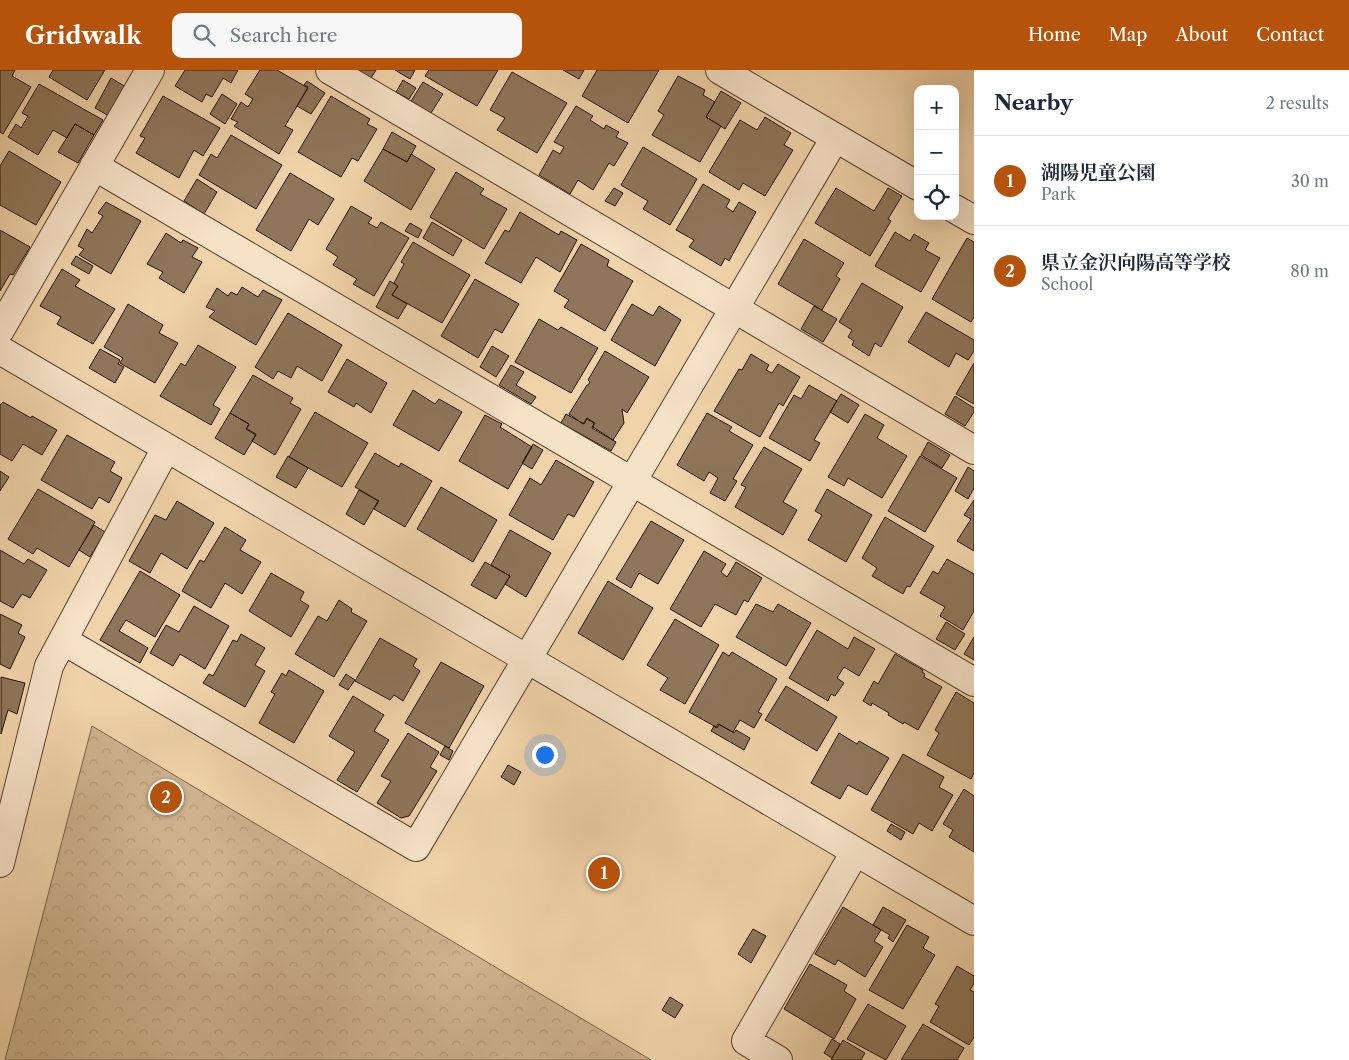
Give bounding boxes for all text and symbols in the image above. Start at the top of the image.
search box [172,13,522,58]
text: Gridwalk [25,21,142,50]
icon: search [190,21,218,49]
text: Search here [230,24,338,47]
text: Home [1028,24,1081,46]
text: Map [1109,24,1147,46]
text: About [1175,24,1228,46]
text: Contact [1256,24,1324,46]
map controls [914,85,959,220]
button: + [914,85,959,130]
text: Nearby [994,90,1073,115]
text: 2 results [1266,93,1329,113]
button: − [914,130,959,175]
text: 湖陽児童公園 [1041,161,1155,184]
text: 1 [1006,171,1014,191]
text: 30 m [1291,171,1329,191]
button: locate [914,175,959,220]
text: Park [1041,184,1076,204]
text: 県立金沢向陽高等学校 [1041,251,1231,274]
text: 2 [1005,261,1015,281]
text: 80 m [1290,261,1329,281]
text: School [1041,274,1093,294]
your location [532,742,558,768]
pin: 2 [150,778,182,816]
pin: 1 [588,854,620,892]

